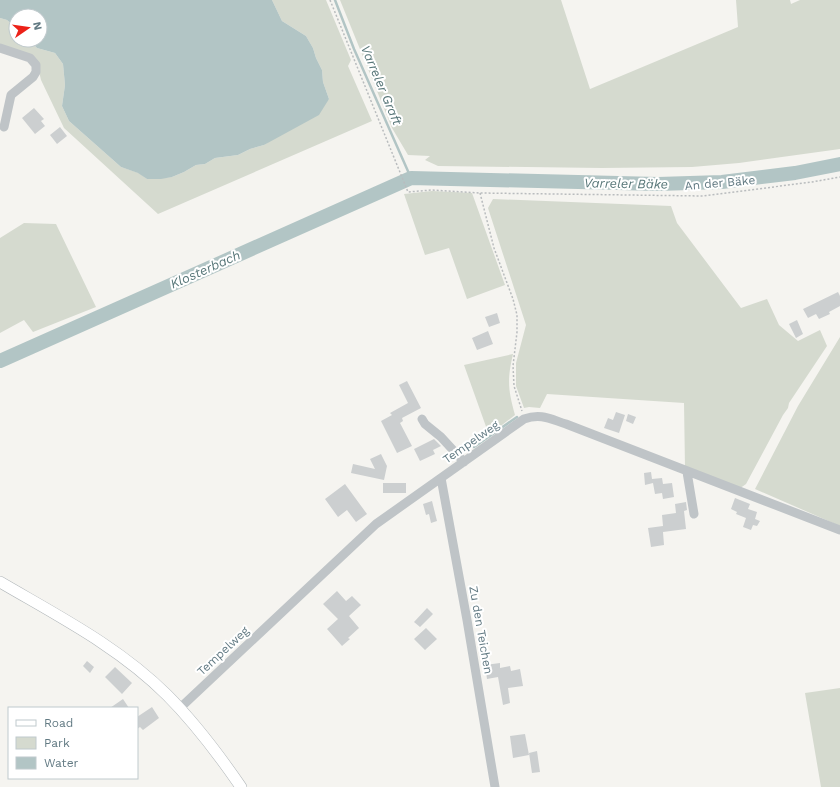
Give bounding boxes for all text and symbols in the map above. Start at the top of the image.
north arrow [8,8,48,48]
text: N [30,20,45,31]
water label: Varreler Graft [358,43,405,128]
street label: An der Bäke [684,173,756,193]
water label: Varreler Bäke [584,175,668,192]
water label: Klosterbach [168,247,243,292]
street label: Tempelweg [440,417,502,466]
street label: Zu den Teichen [466,585,496,675]
street label: Tempelweg [194,623,252,678]
legend [8,707,138,779]
text: Road [44,716,73,730]
text: Park [44,736,70,750]
text: Water [44,756,79,770]

